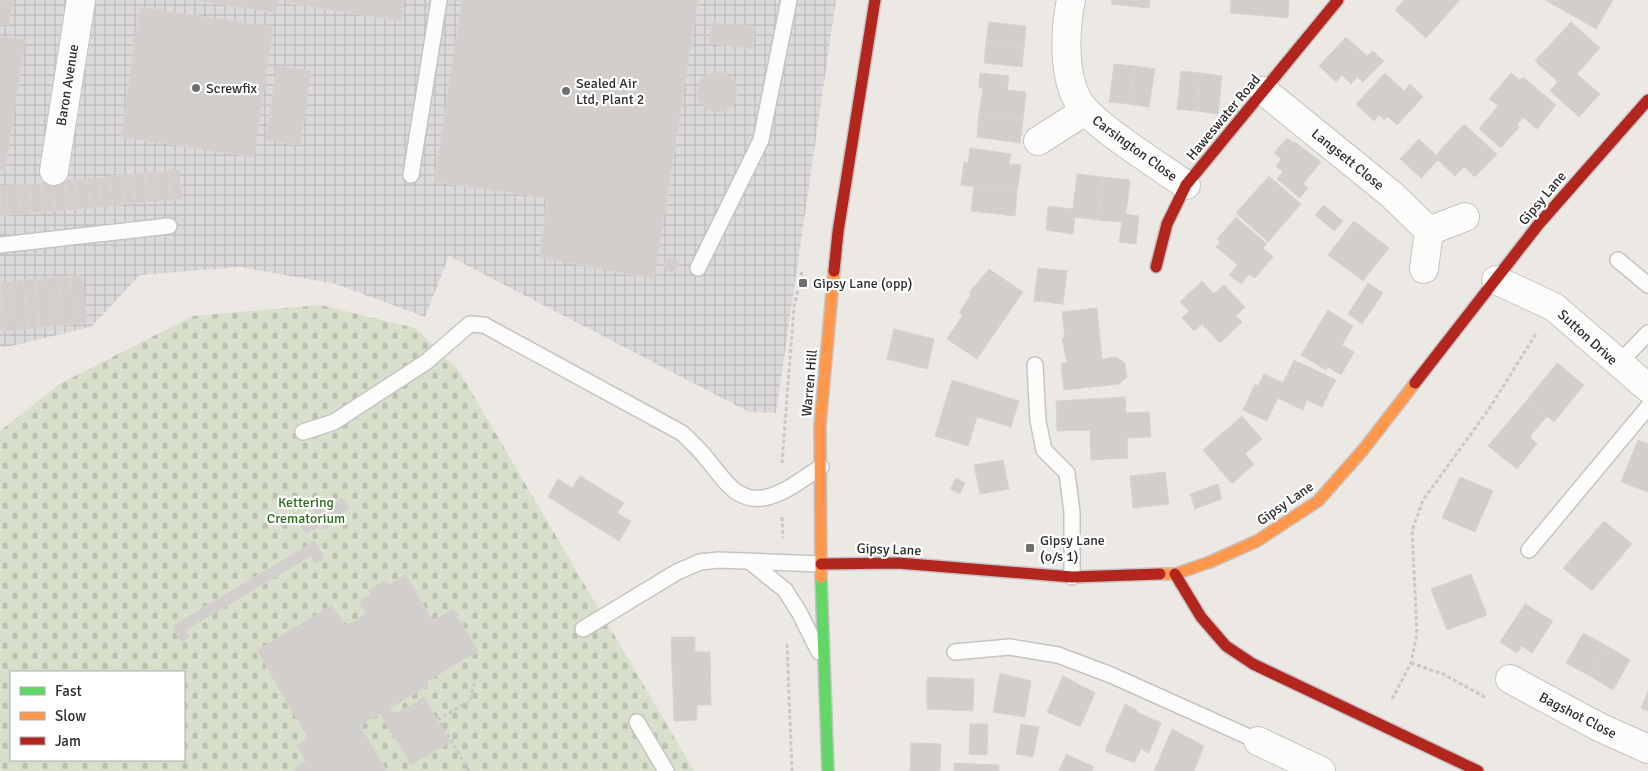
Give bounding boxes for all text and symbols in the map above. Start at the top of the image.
street label: Baron Avenue [53,43,82,127]
street label: Haweswater Road [1183,71,1264,164]
place label: Sealed Air Ltd, Plant 2 [576,75,644,108]
place label: Screwfix [206,80,257,97]
marker: Screwfix [190,82,202,94]
marker: Sealed Air Ltd, Plant 2 [560,85,572,97]
street label: Carsington Close [1089,112,1181,185]
street label: Langsett Close [1308,125,1387,194]
street label: Gipsy Lane [1515,168,1570,229]
place label: Gipsy Lane (opp) [813,275,912,292]
marker: Gipsy Lane (opp) [797,277,809,289]
street label: Sutton Drive [1554,306,1621,369]
street label: Warren Hill [798,349,821,417]
street label: Gipsy Lane [1254,478,1317,529]
park label: Kettering Crematorium [267,494,345,527]
place label: Gipsy Lane (o/s 1) [1040,532,1105,565]
street label: Gipsy Lane [856,540,922,559]
marker: Gipsy Lane (o/s 1) [1024,542,1036,554]
legend [10,671,185,761]
text: Fast [55,682,82,700]
street label: Bagshot Close [1536,689,1619,742]
text: Slow [55,707,86,725]
text: Jam [55,732,81,750]

